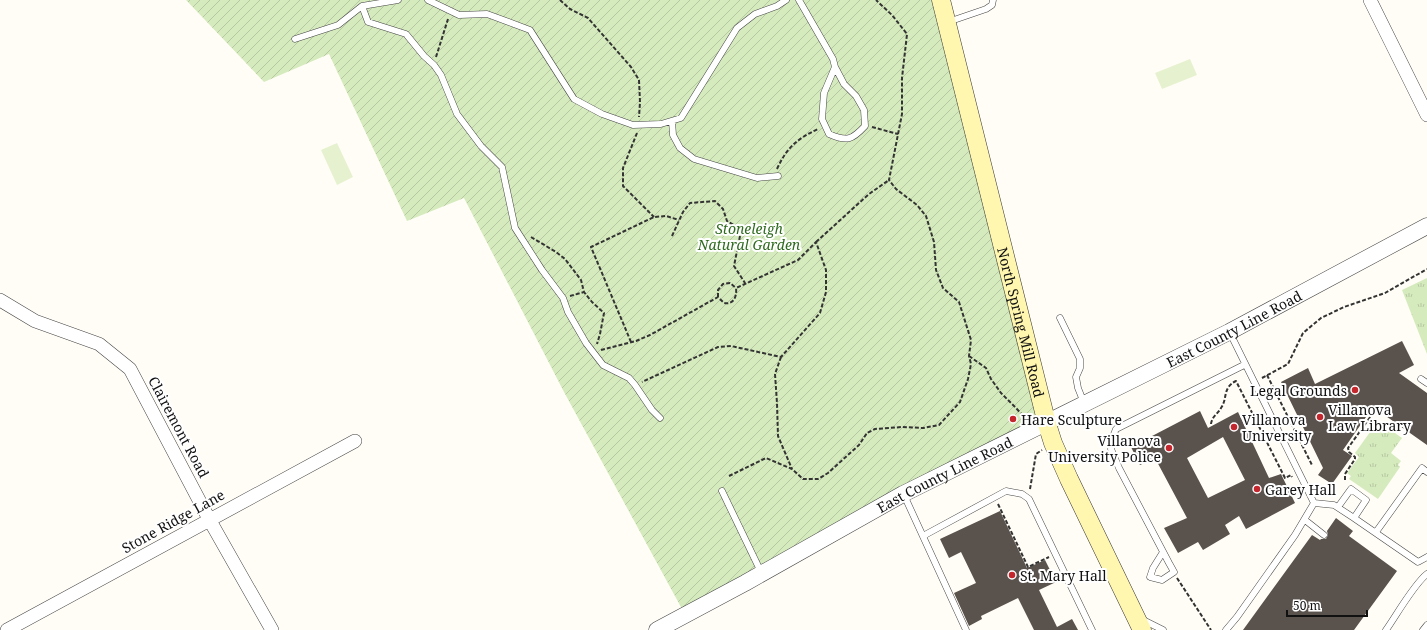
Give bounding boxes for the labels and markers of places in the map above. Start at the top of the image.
place label: Legal Grounds [1250,381,1347,400]
marker: Legal Grounds [1350,385,1360,395]
place label: Villanova Law Library [1328,400,1411,435]
place label: Hare Sculpture [1021,410,1122,429]
place label: Villanova University [1242,410,1311,445]
marker: Villanova Law Library [1315,412,1325,422]
marker: Hare Sculpture [1008,414,1018,424]
marker: Villanova University [1229,422,1239,432]
place label: Villanova University Police [1048,431,1161,466]
marker: Villanova University Police [1164,443,1174,453]
place label: Garey Hall [1265,480,1337,499]
marker: Garey Hall [1252,484,1262,494]
place label: St. Mary Hall [1020,566,1107,585]
marker: St. Mary Hall [1007,570,1017,580]

